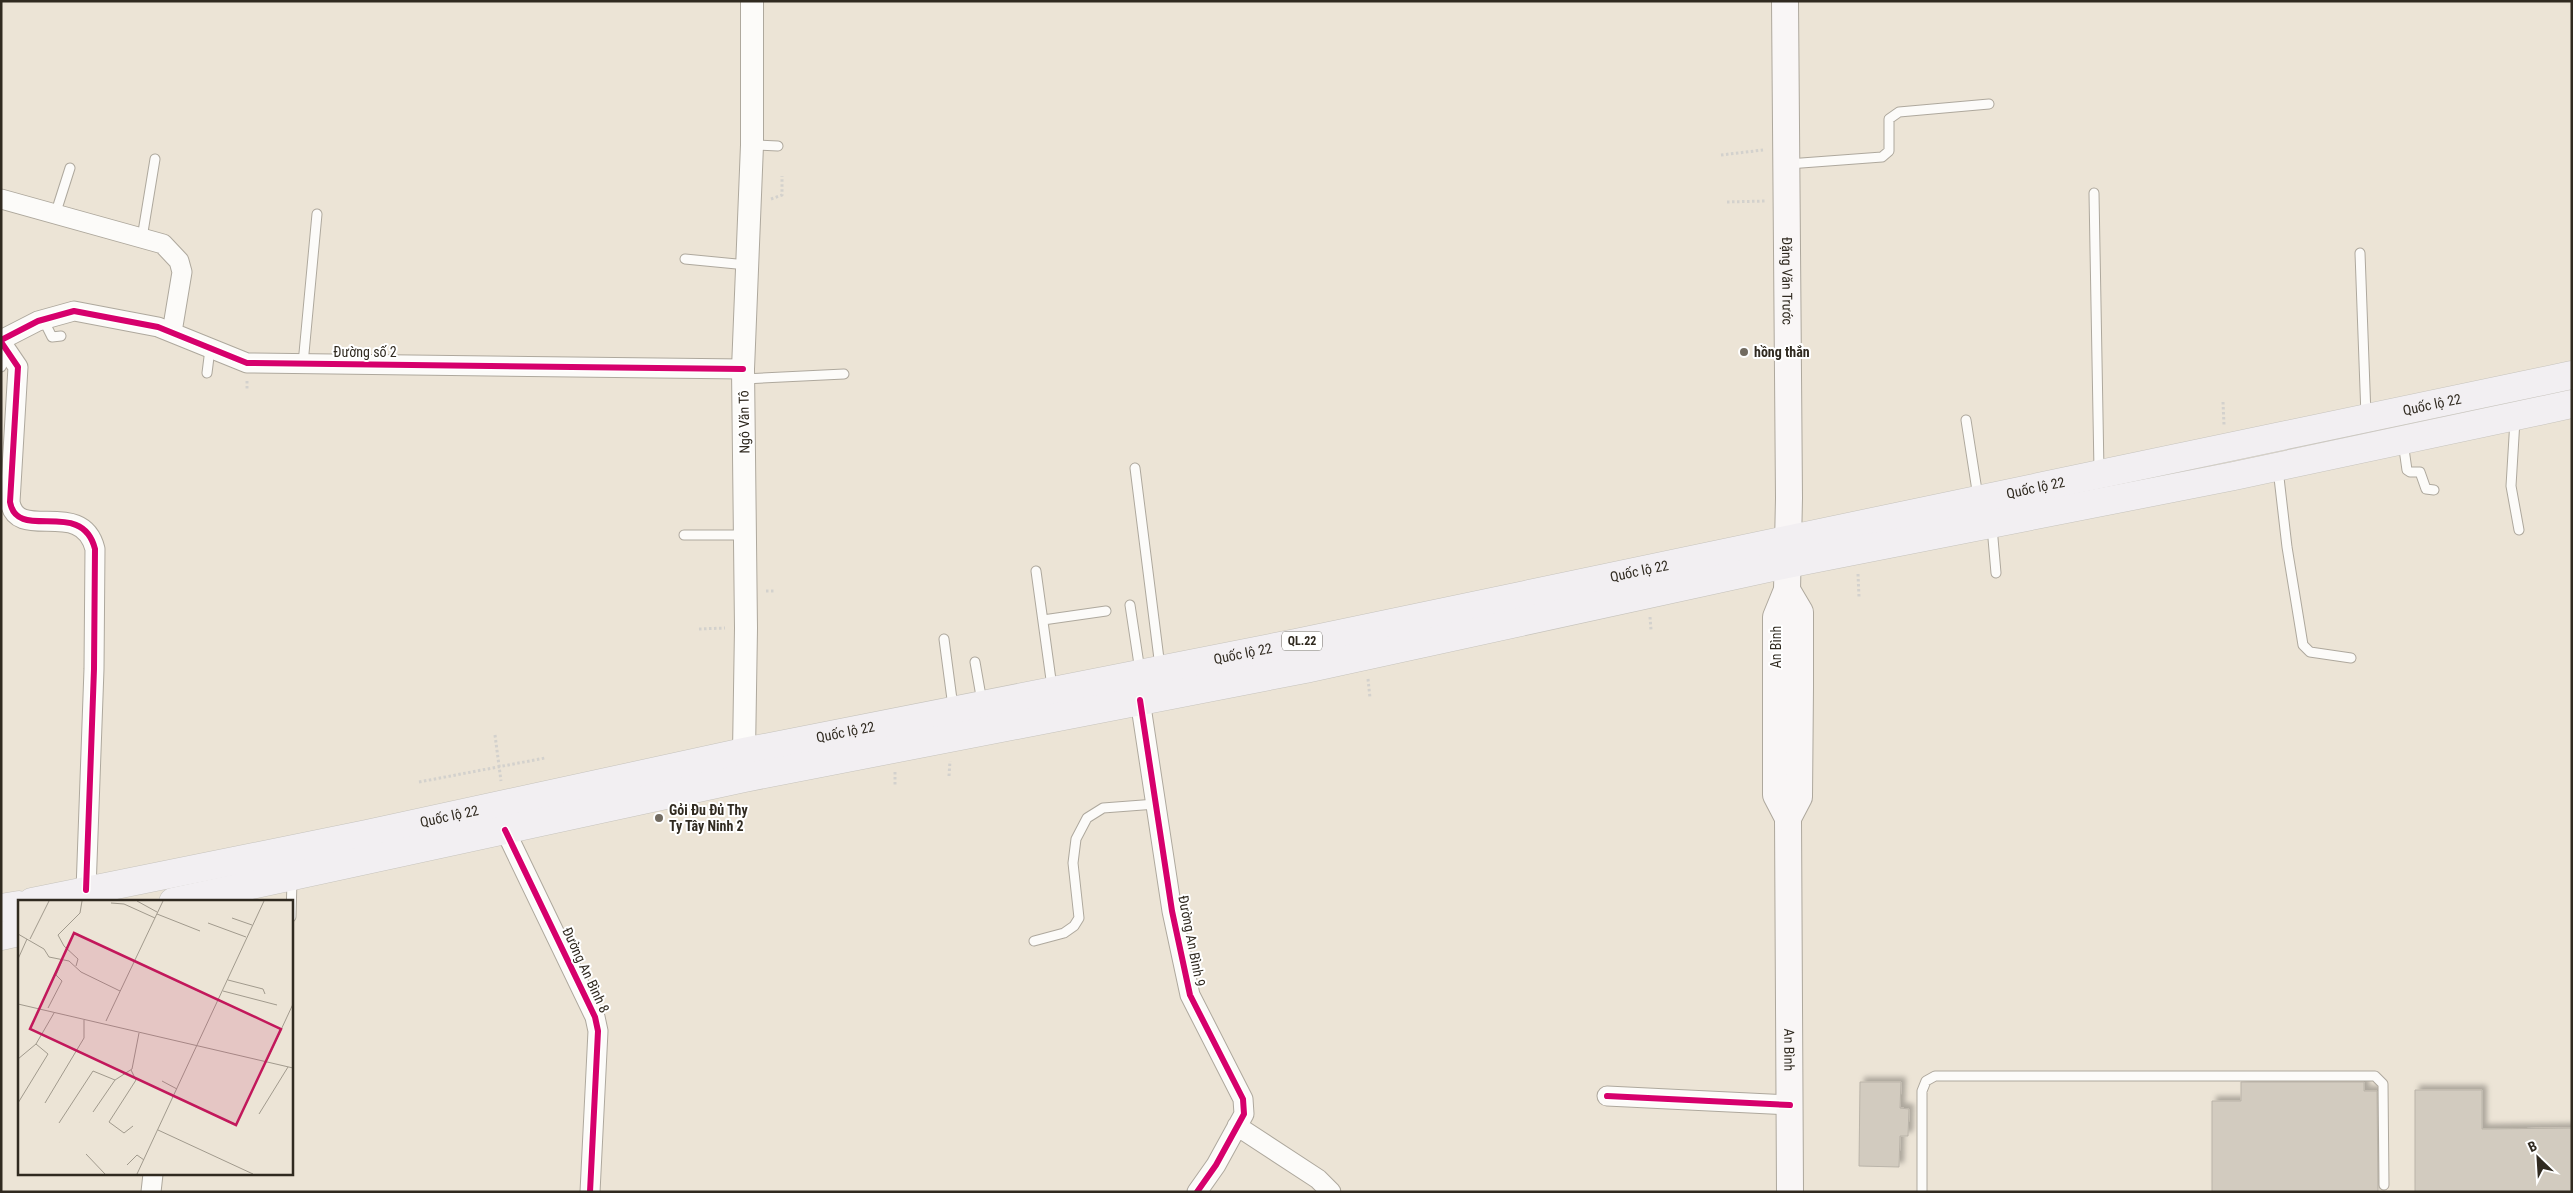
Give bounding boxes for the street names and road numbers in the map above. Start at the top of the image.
street label: Đặng Văn Trước [1779,237,1796,325]
street label: Đường số 2 [333,344,397,360]
street label: Ngô Văn Tô [735,390,753,454]
street label: Quốc lộ 22 [2401,390,2463,418]
street label: Quốc lộ 22 [2005,474,2066,502]
street label: Quốc lộ 22 [1609,557,1670,585]
street label: An Bình [1768,626,1784,668]
road number: QL.22 [1282,631,1322,650]
street label: Quốc lộ 22 [1212,640,1273,667]
street label: Quốc lộ 22 [815,718,876,746]
street label: Quốc lộ 22 [419,802,480,830]
street label: Đường An Bình 9 [1175,894,1209,988]
street label: Đường An Bình 8 [559,925,613,1015]
street label: An Bình [1781,1029,1797,1071]

